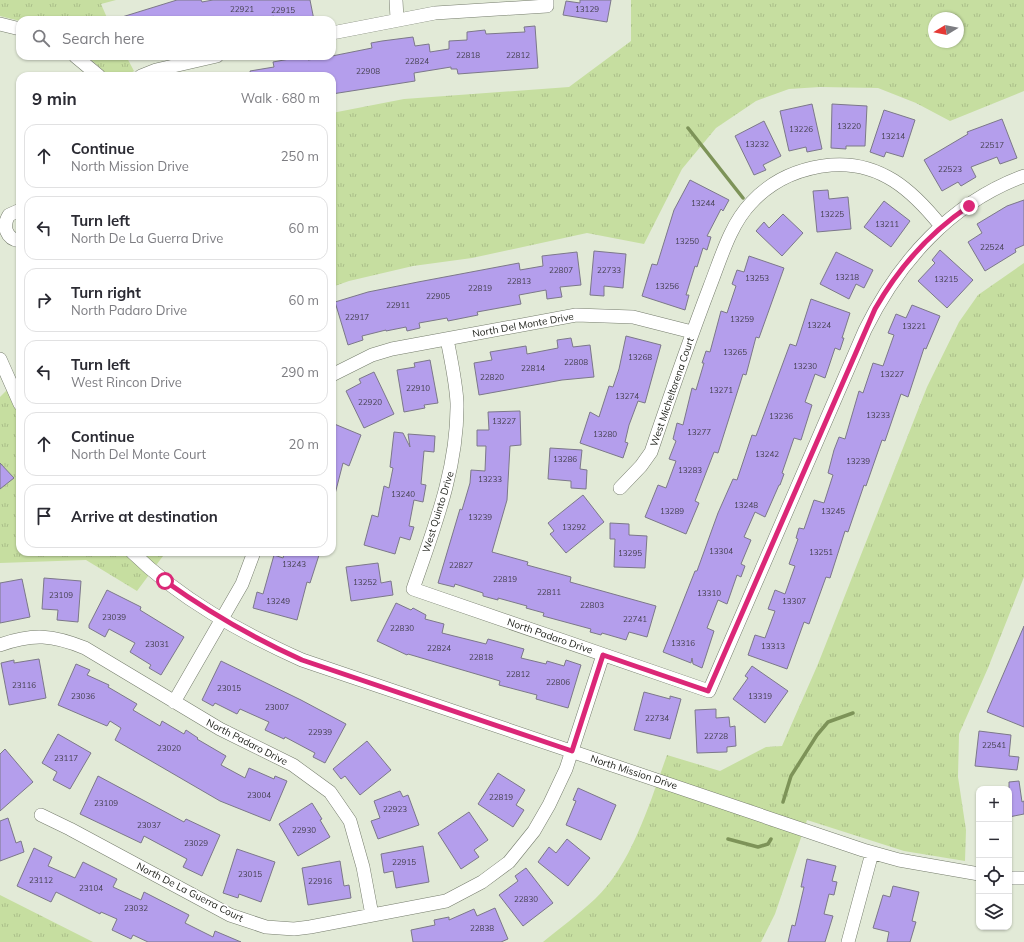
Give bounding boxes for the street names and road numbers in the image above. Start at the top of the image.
street label: North Del Monte Drive [471,310,575,340]
street label: West Micheltorena Court [647,335,697,448]
street label: West Quinto Drive [419,470,457,554]
street label: North Padaro Drive [506,615,594,657]
street label: North Padaro Drive [204,716,290,768]
street label: North Mission Drive [589,752,679,792]
street label: North De La Guerra Court [134,859,246,925]

